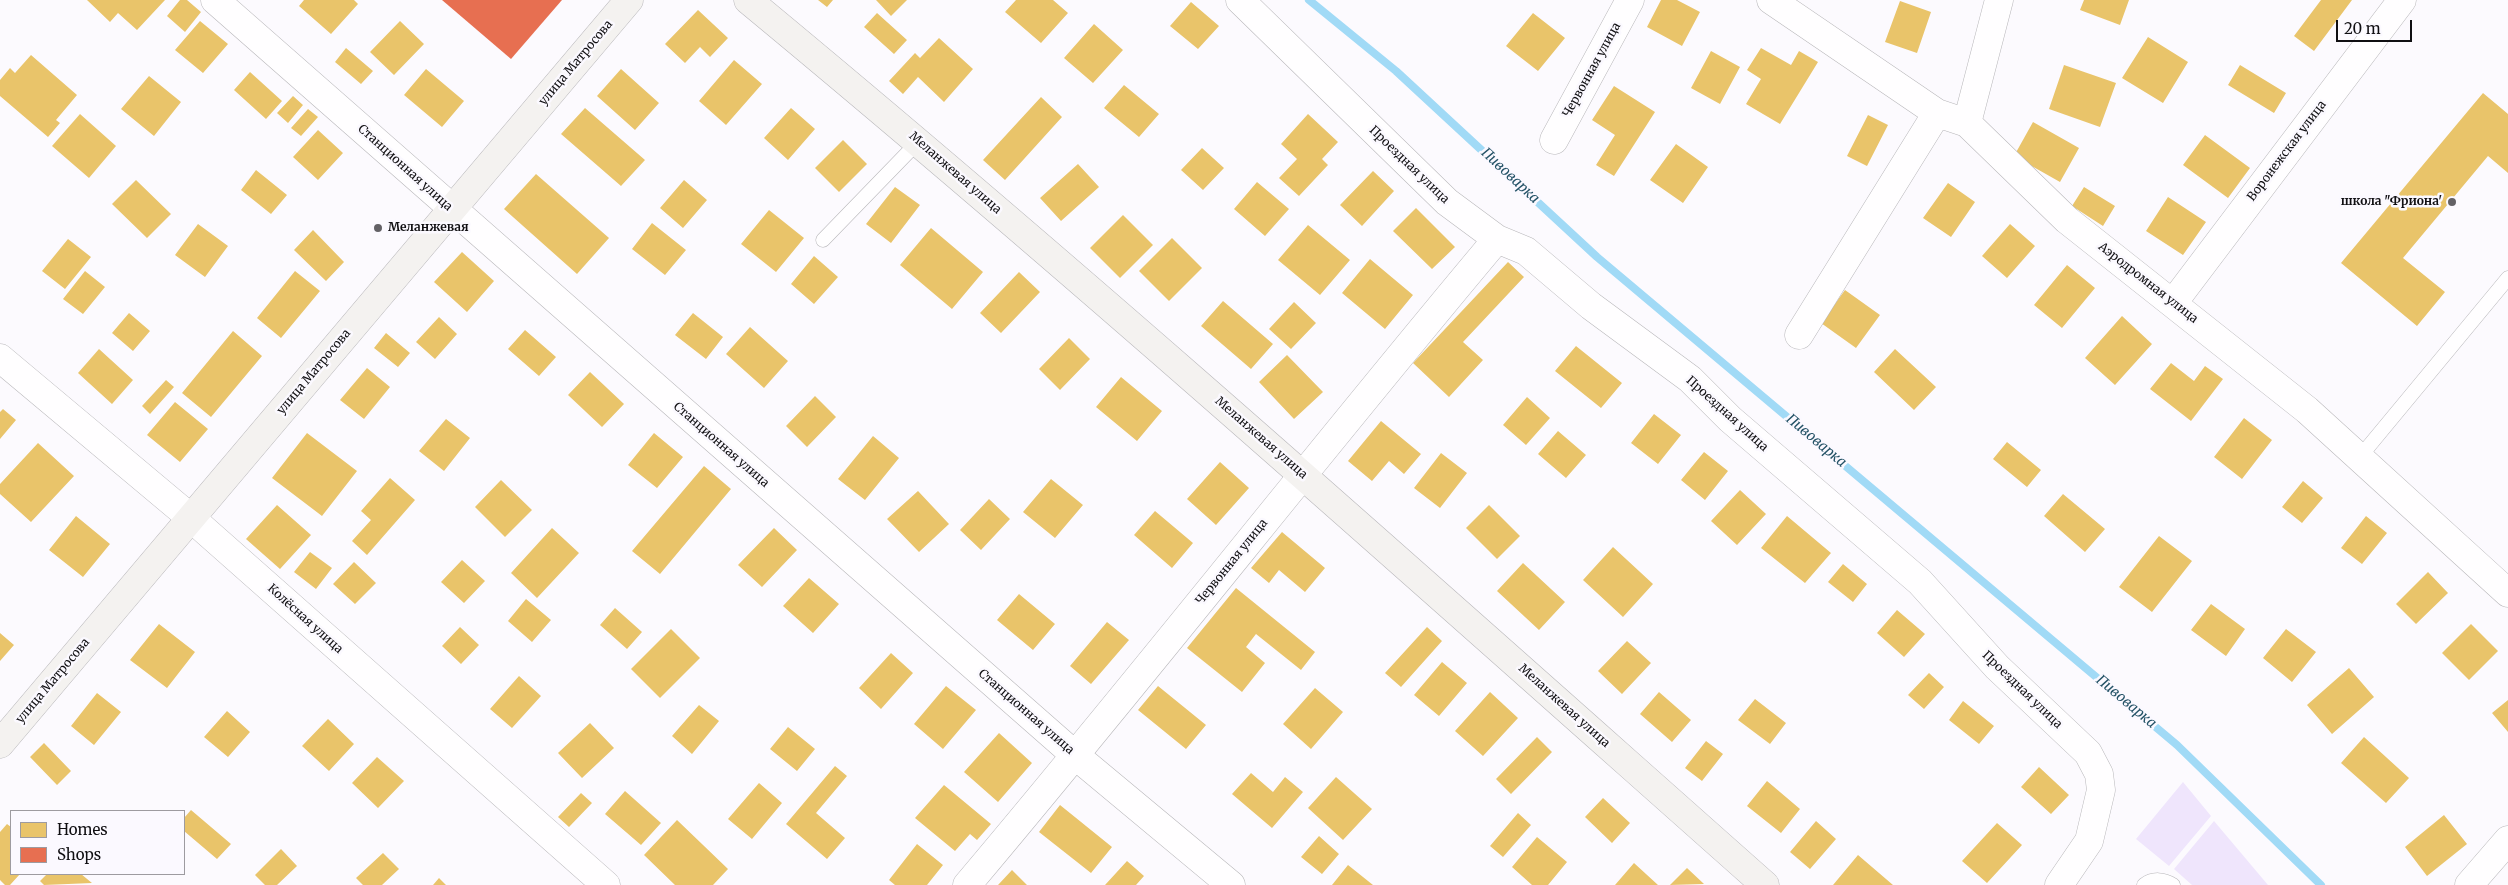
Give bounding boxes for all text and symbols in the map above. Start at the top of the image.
scale bar [2338,10,2414,42]
street label: улица Матросова [536,18,616,108]
text: 20 m [2344,19,2381,38]
street label: Червонная улица [1560,20,1624,120]
street label: Воронежская улица [2245,98,2329,204]
street label: Станционная улица [355,122,455,214]
street label: Проездная улица [1366,123,1452,207]
street label: Меланжевая улица [906,129,1004,217]
water label: Пивоварка [1477,145,1543,207]
place label: школа "Фриона' [2341,195,2442,209]
marker: школа "Фриона' [2446,196,2458,208]
place label: Меланжевая [388,221,469,235]
marker: Меланжевая [372,222,384,234]
street label: Аэродромная улица [2095,240,2201,326]
street label: улица Матросова [274,327,354,417]
street label: Проездная улица [1683,373,1771,455]
street label: Меланжевая улица [1212,394,1310,482]
street label: Станционная улица [670,399,772,491]
water label: Пивоварка [1782,411,1850,471]
street label: Червонная улица [1193,516,1271,608]
street label: Колёсная улица [264,581,346,657]
street label: улица Матросова [13,636,93,726]
street label: Проездная улица [1979,648,2065,732]
street label: Меланжевая улица [1515,661,1613,751]
street label: Станционная улица [975,666,1077,758]
water label: Пивоварка [2092,672,2160,732]
legend [10,810,185,875]
text: Homes [57,820,108,839]
text: Shops [57,845,101,864]

